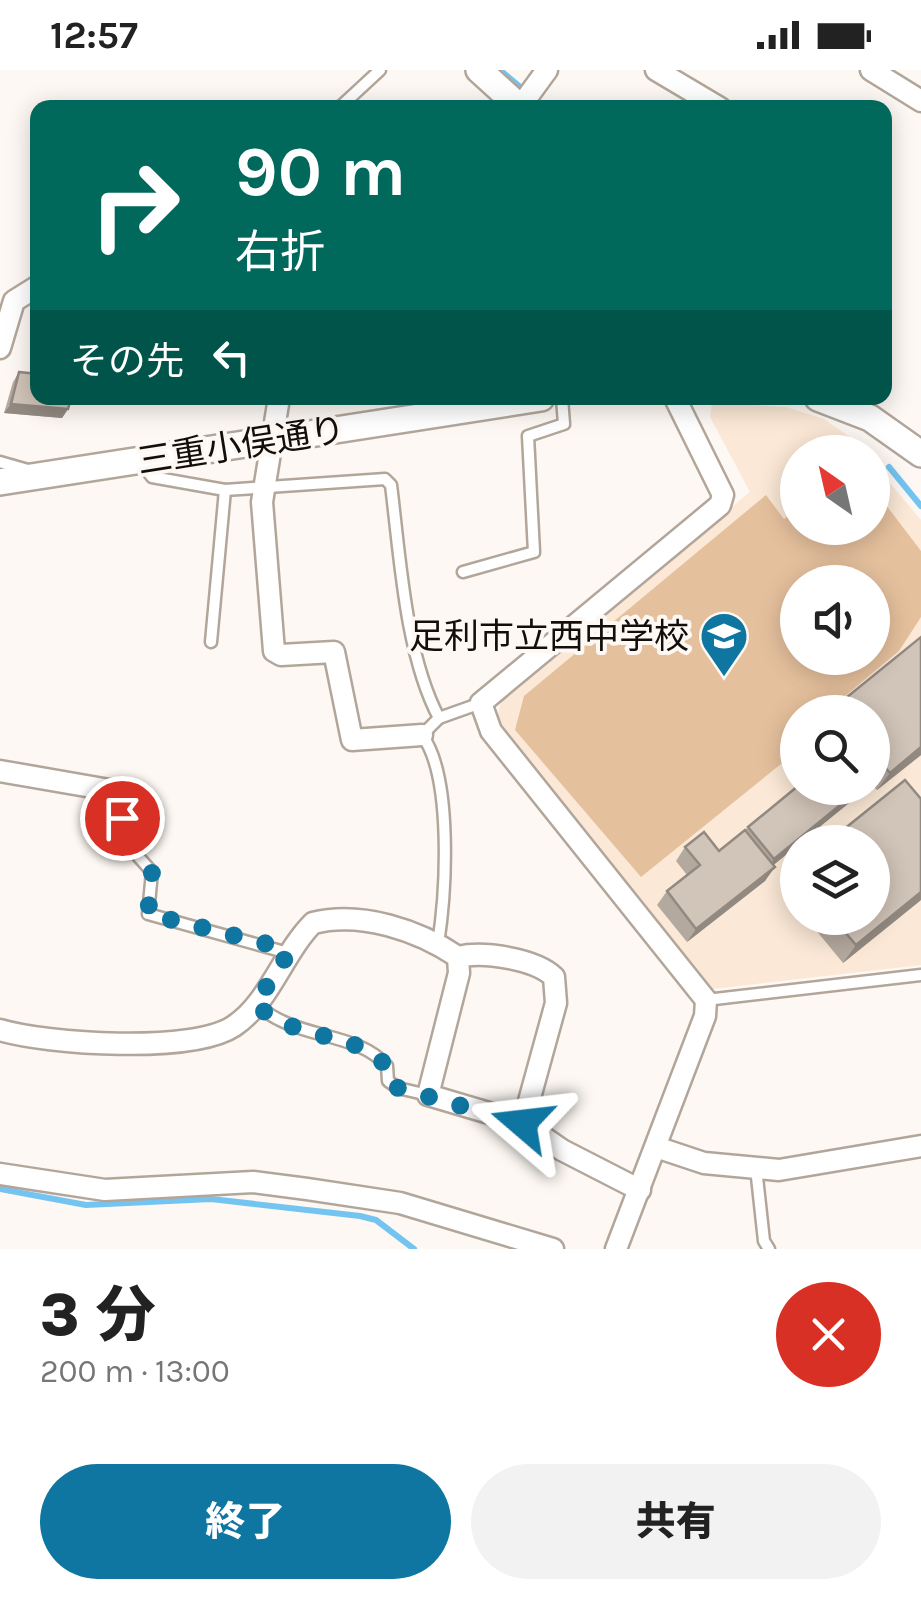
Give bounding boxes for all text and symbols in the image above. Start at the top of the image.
text: 12:57 [50,13,138,58]
text: 90 m [235,131,406,213]
icon: right [70,140,200,270]
text: 右折 [235,226,325,278]
icon: left [204,330,259,385]
text: その先 [70,339,184,384]
street label: 三重小俣通り [134,409,348,482]
north arrow [780,435,890,545]
map controls [780,435,890,935]
button: sound [780,565,890,675]
school or university icon: 足利市立西中学校 [698,610,750,678]
place label: 足利市立西中学校 [409,616,689,657]
button: search [780,695,890,805]
pin [80,776,165,861]
icon: arrive [95,791,150,846]
button: layers [780,825,890,935]
position arrow [470,1071,574,1175]
text: 3 分 [40,1280,155,1350]
button: close [776,1282,881,1387]
text: 200 m · 13:00 [40,1353,230,1390]
button: 終了 [40,1464,451,1579]
button: 共有 [471,1464,881,1579]

